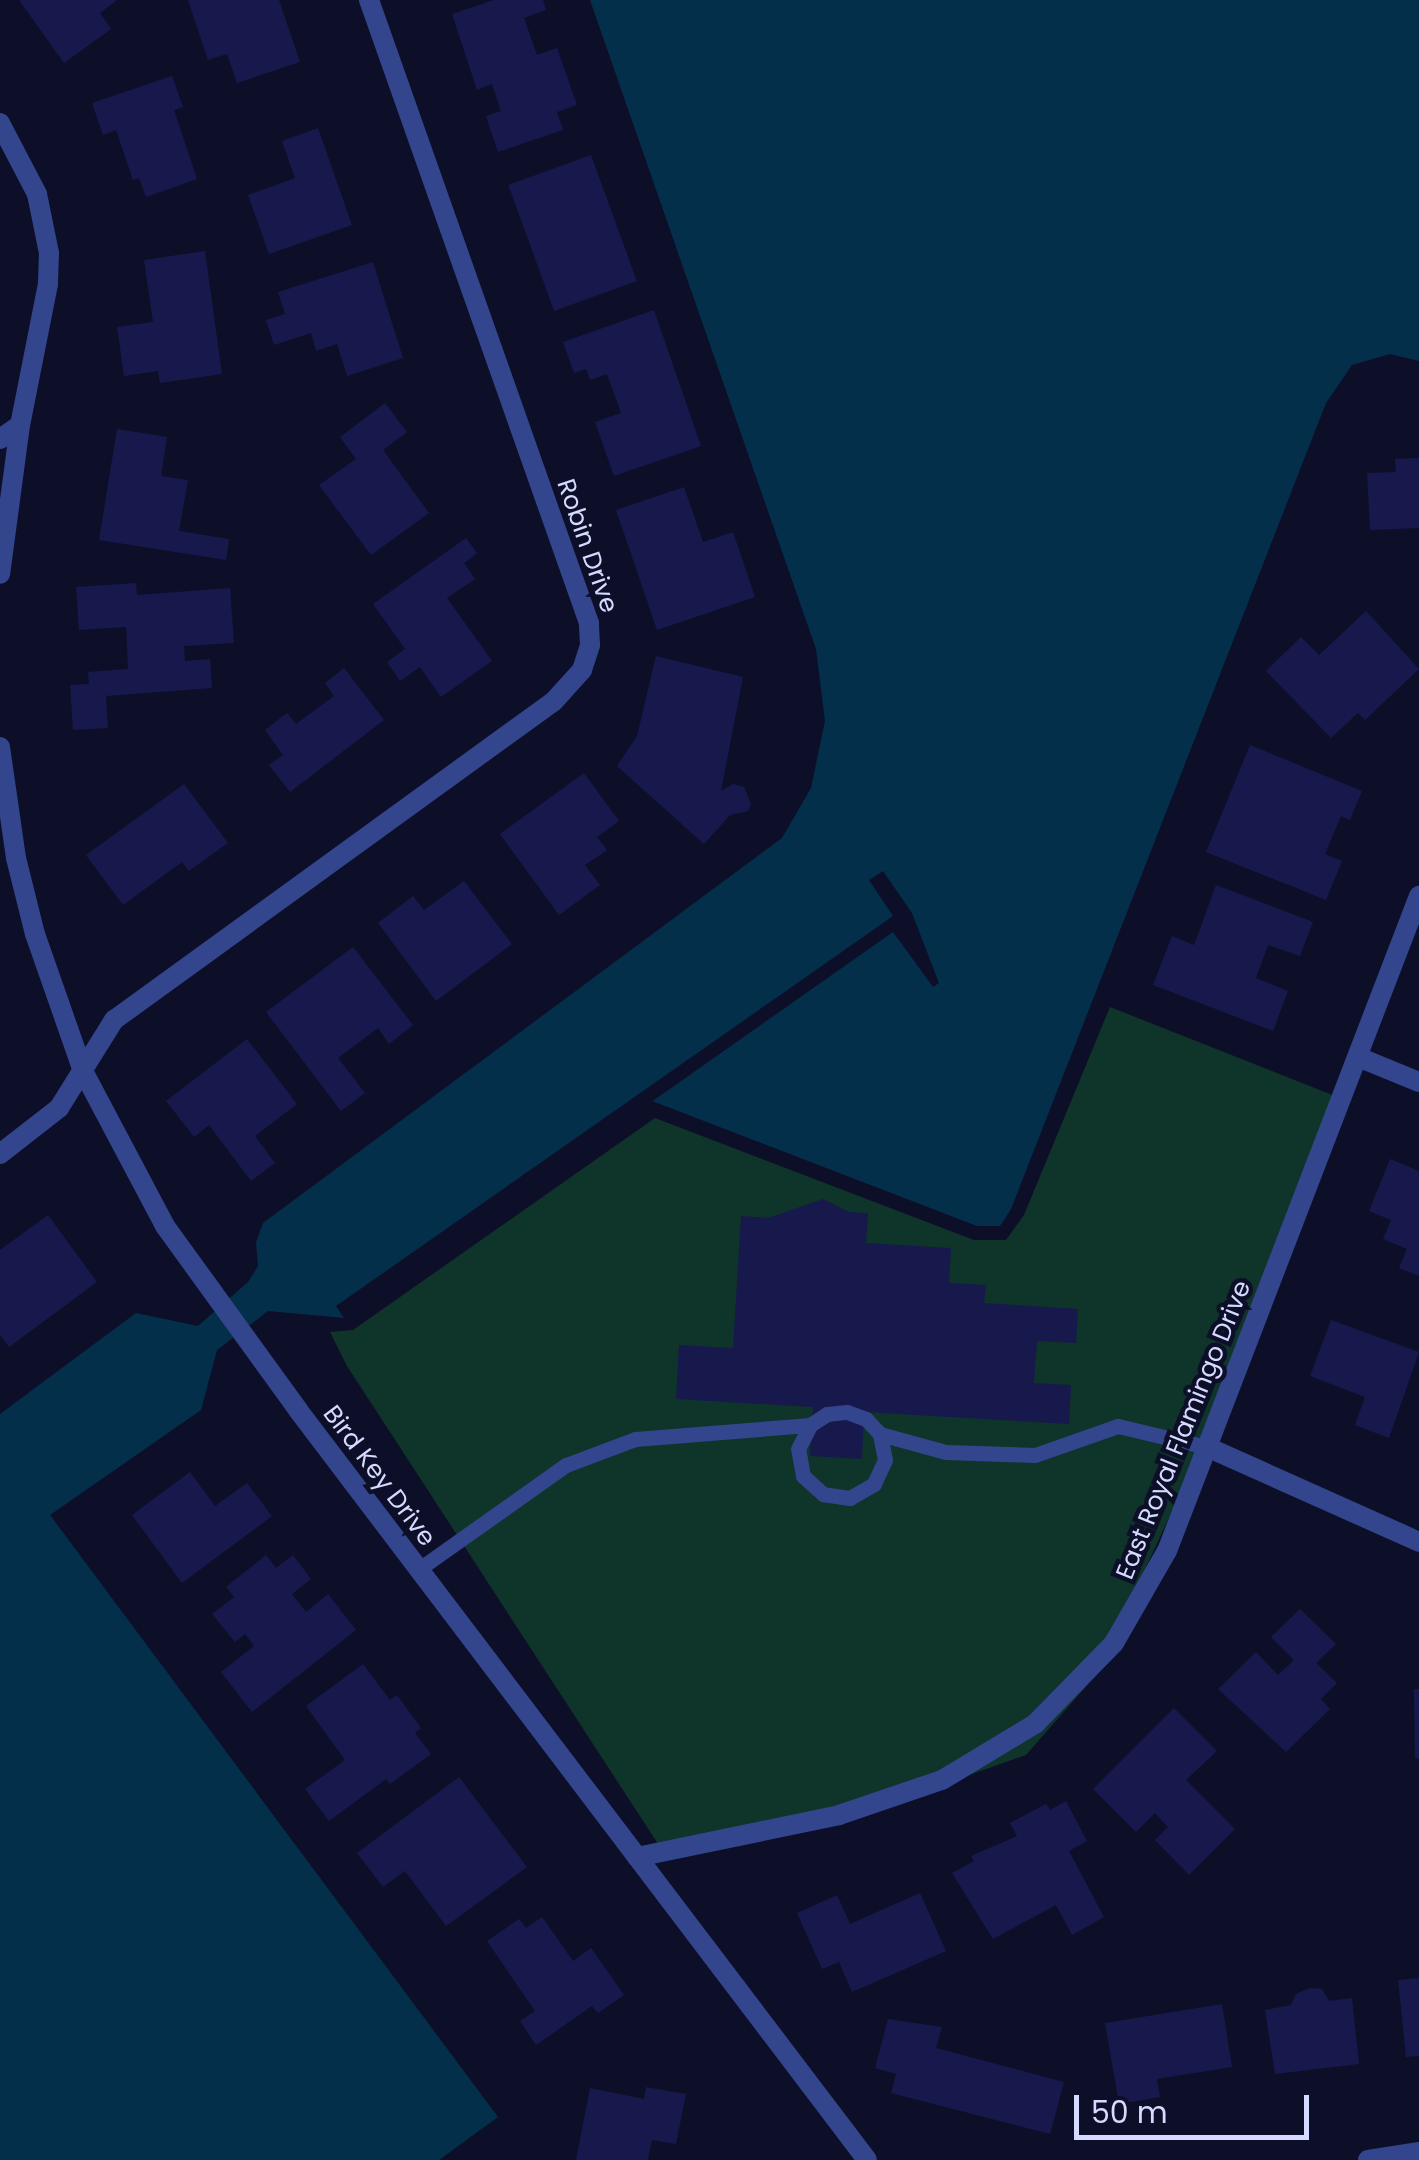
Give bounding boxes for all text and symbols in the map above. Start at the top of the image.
street label: Robin Drive [550,475,624,617]
street label: East Royal Flamingo Drive [1110,1276,1258,1584]
street label: Bird Key Drive [316,1400,442,1552]
scale bar [1079,2075,1314,2137]
text: 50 m [1091,2091,1168,2134]

